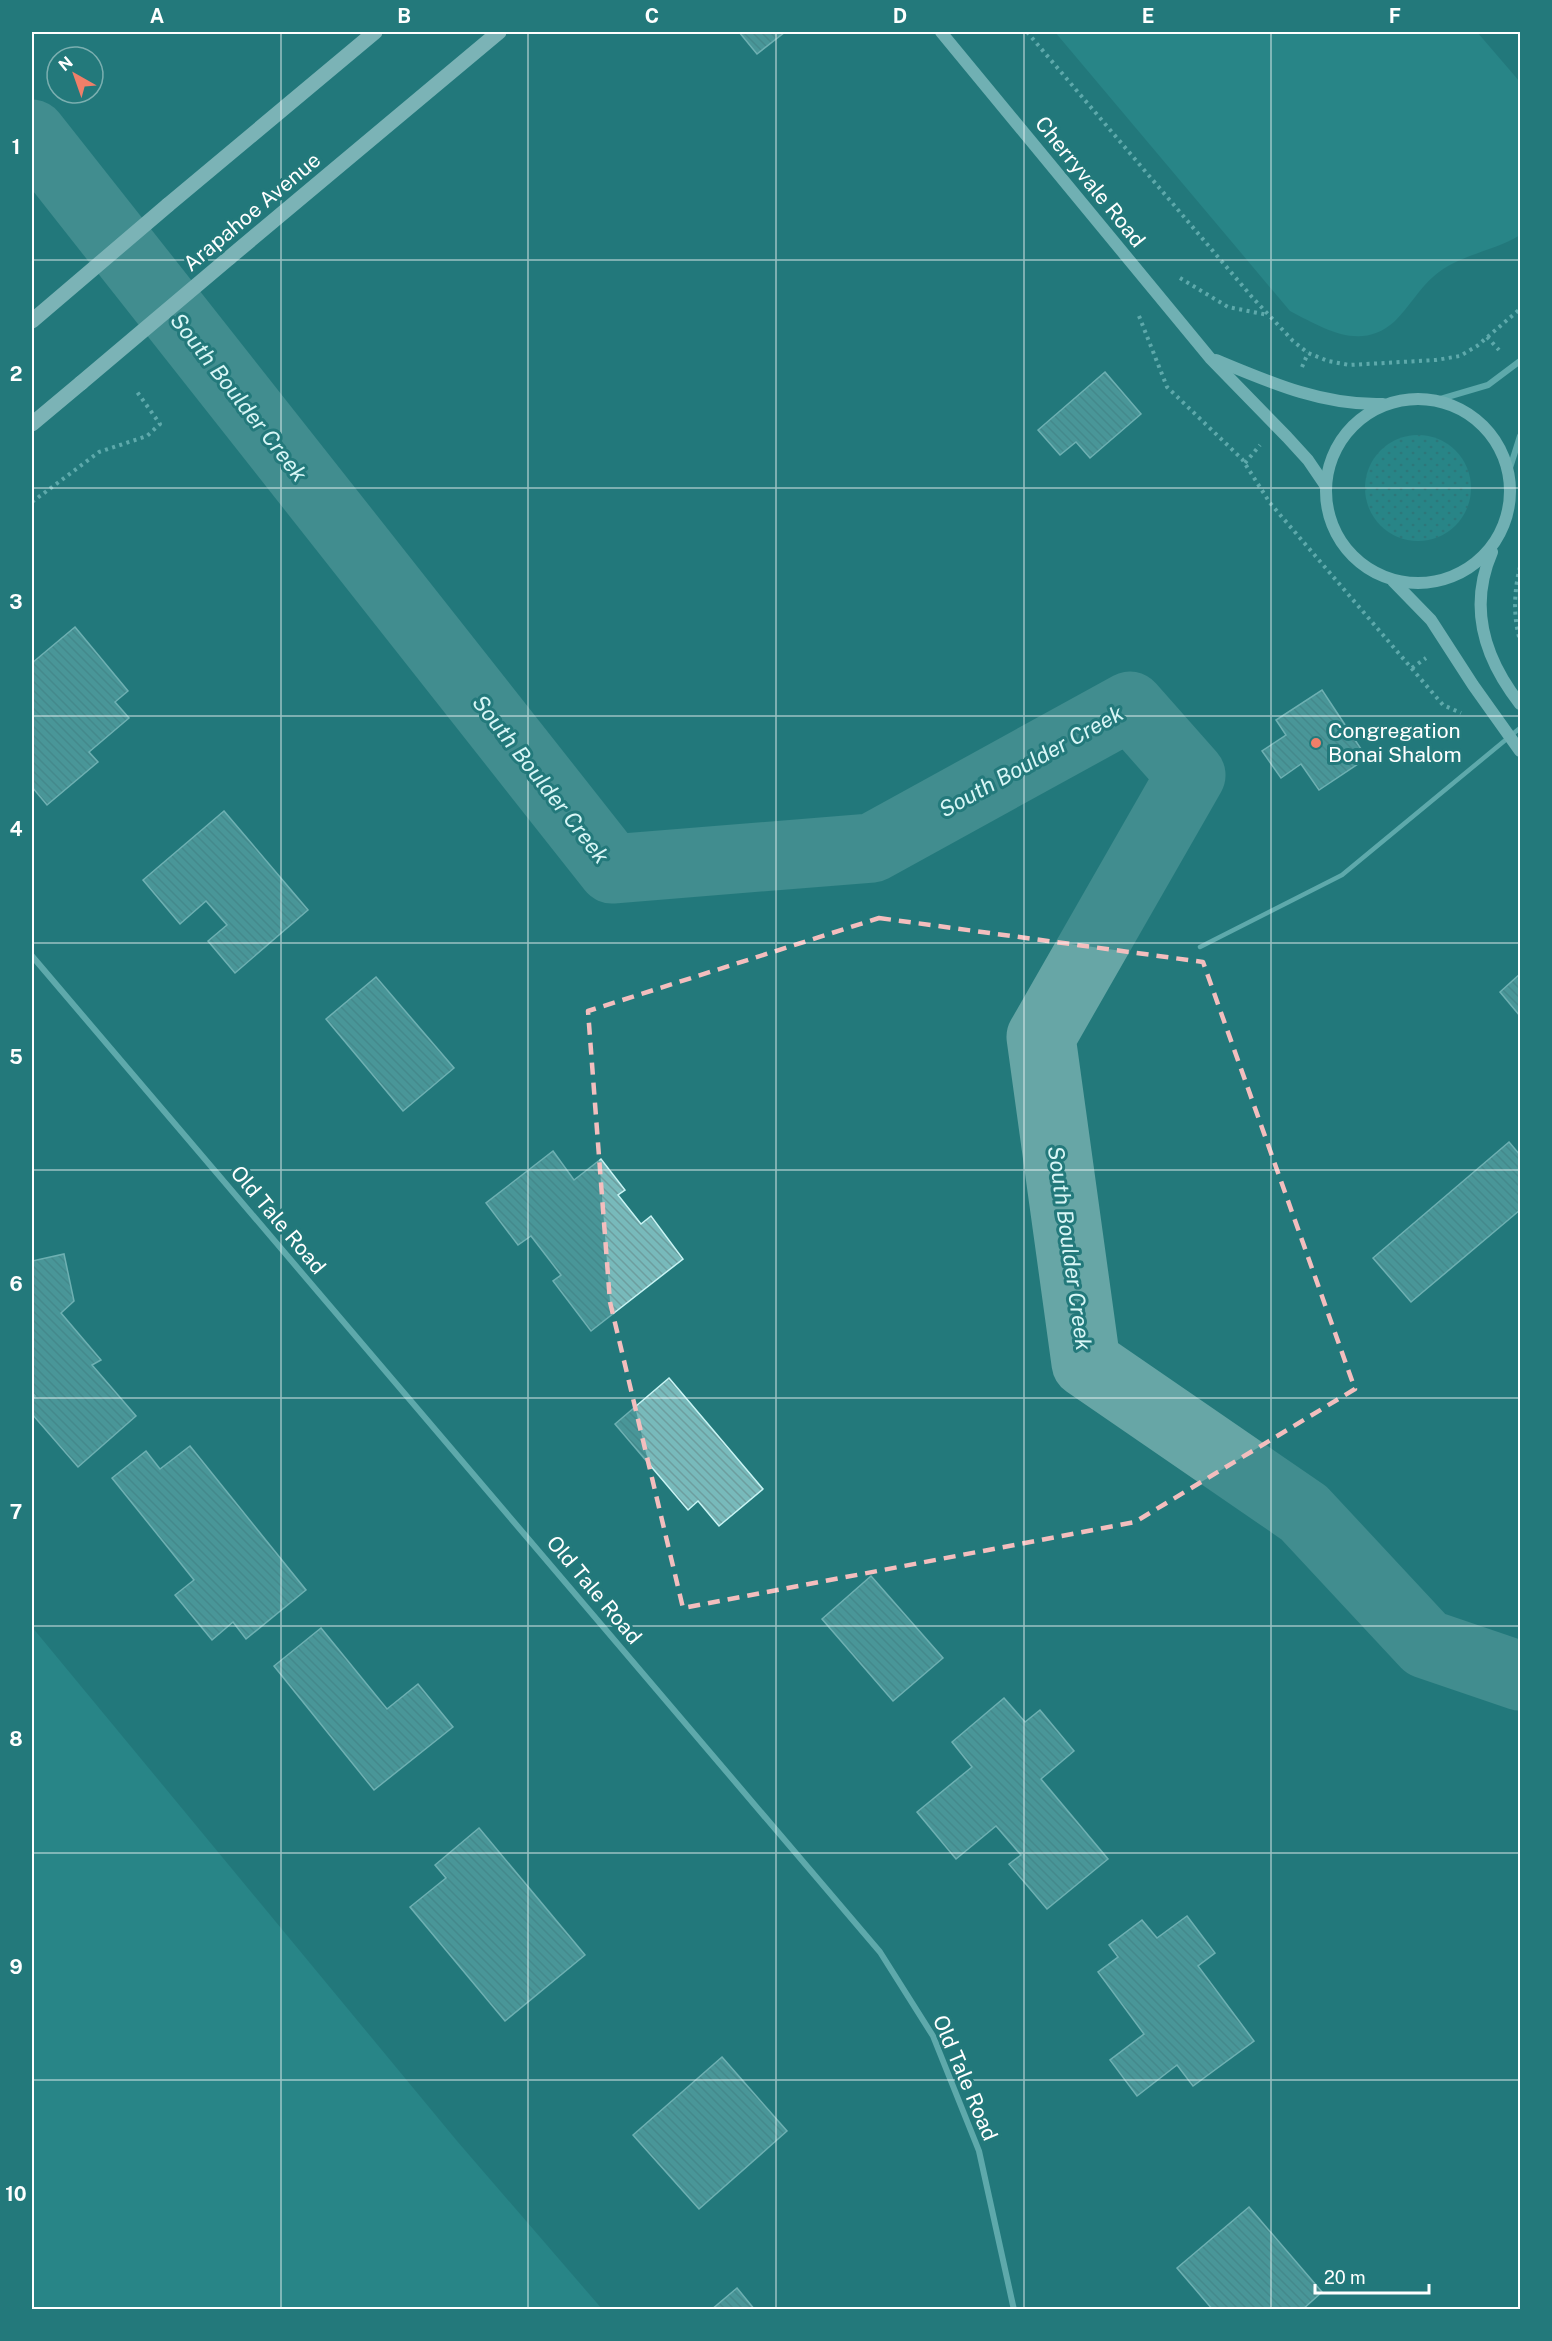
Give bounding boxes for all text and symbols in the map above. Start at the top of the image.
text: A [150,4,164,28]
text: B [397,4,411,28]
text: C [645,4,659,28]
text: D [893,4,907,28]
text: E [1142,4,1154,28]
text: F [1389,4,1401,28]
north arrow [45,45,105,105]
text: N [55,53,77,75]
street label: Cherryvale Road [1030,111,1151,252]
text: 1 [12,135,20,159]
street label: Arapahoe Avenue [178,147,325,276]
water label: South Boulder Creek [165,308,313,486]
text: 2 [10,362,22,386]
text: 3 [9,590,23,614]
water label: South Boulder Creek [467,690,615,868]
water label: South Boulder Creek [934,700,1128,822]
place label: Congregation Bonai Shalom [1328,718,1462,767]
marker: Congregation Bonai Shalom [1309,736,1323,750]
text: 4 [9,817,23,841]
text: 5 [9,1045,23,1069]
water label: South Boulder Creek [1043,1144,1097,1352]
street label: Old Tale Road [226,1160,331,1279]
text: 6 [9,1272,23,1296]
text: 7 [10,1500,22,1524]
street label: Old Tale Road [542,1530,647,1649]
text: 8 [9,1727,23,1751]
text: 9 [9,1955,23,1979]
street label: Old Tale Road [928,2011,1003,2144]
text: 10 [5,2182,27,2206]
scale bar [1315,2257,1429,2295]
text: 20 m [1324,2267,1366,2288]

